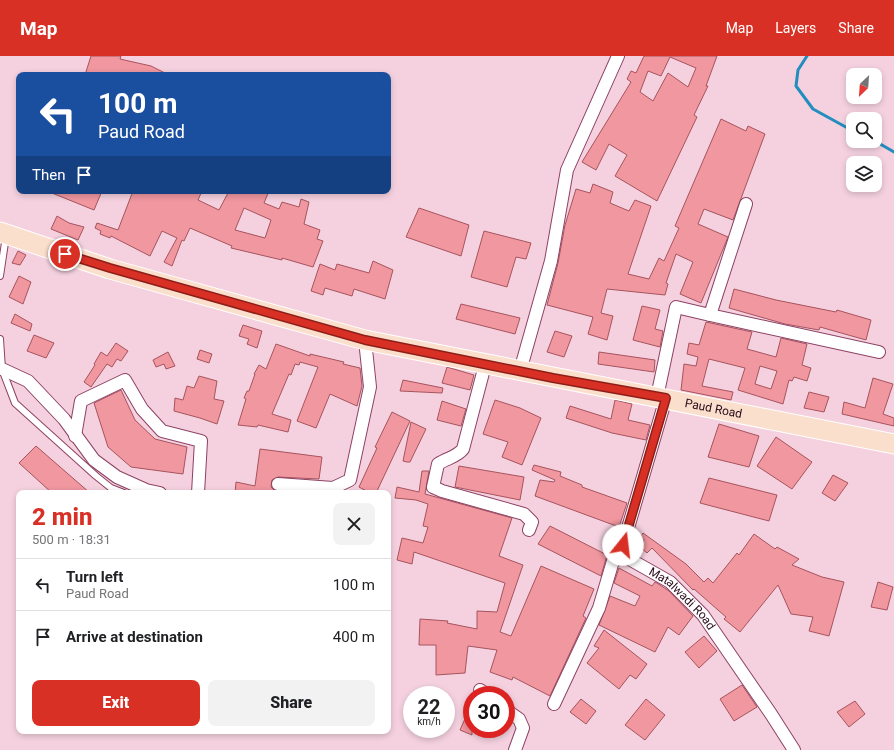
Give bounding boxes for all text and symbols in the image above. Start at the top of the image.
text: Map [20,17,58,40]
text: Map [726,20,753,36]
text: Layers [775,20,816,36]
text: Share [838,20,874,36]
north arrow [846,68,882,104]
map controls [846,68,882,192]
text: 100 m [98,87,177,120]
icon: left [32,88,84,140]
button: search [846,112,882,148]
text: Paud Road [98,121,185,142]
button: layers [846,156,882,192]
icon: arrive [73,164,95,186]
text: Then [32,166,65,184]
pin [48,237,82,271]
icon: arrive [54,243,76,265]
street label: Paud Road [684,396,743,421]
text: 2 min [32,503,93,531]
button: close [333,503,375,545]
position arrow [602,524,644,566]
text: 500 m · 18:31 [32,532,111,547]
street label: Matalwadi Road [646,565,718,632]
text: Turn left [66,568,123,586]
icon: left [32,574,54,596]
text: 100 m [333,576,375,594]
text: Paud Road [66,586,129,601]
icon: arrive [32,626,54,648]
text: Arrive at destination [66,628,203,646]
text: 400 m [333,628,375,646]
button: Exit [32,680,200,726]
button: Share [208,680,375,726]
speed limit sign: 30 [463,686,515,738]
text: 22 [418,695,440,719]
text: km/h [417,716,441,727]

